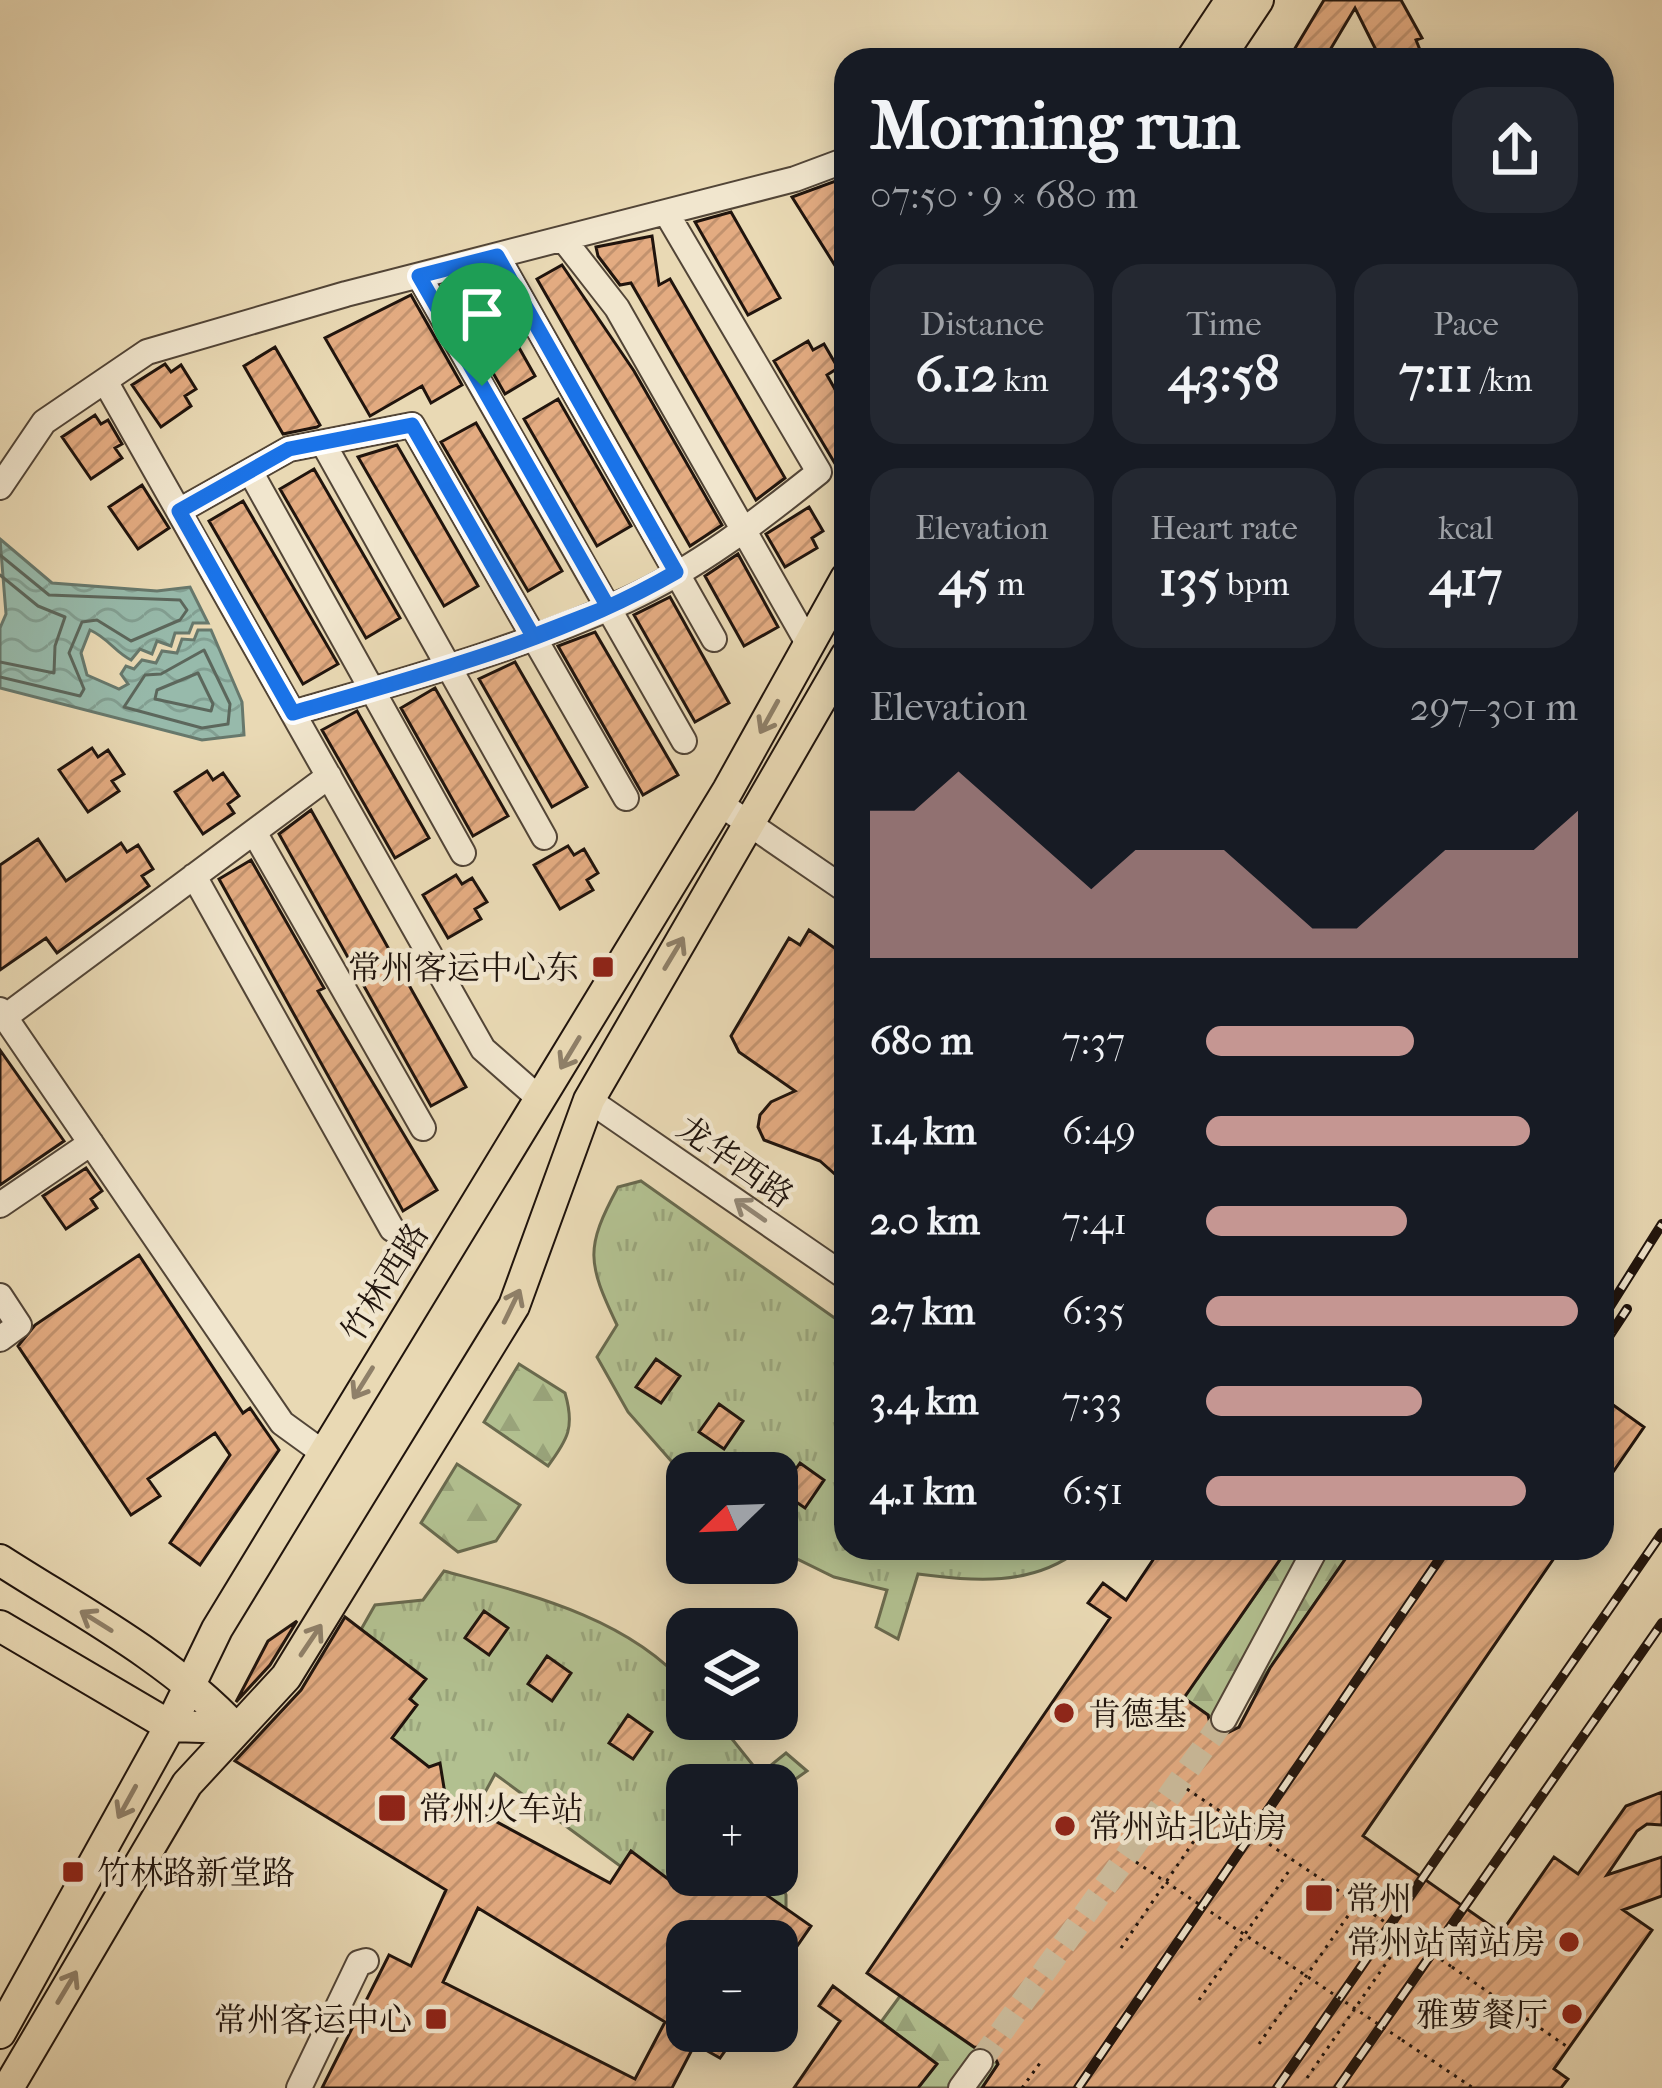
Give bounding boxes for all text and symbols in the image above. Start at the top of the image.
button: share [1452,87,1578,213]
text: Morning run [870,88,1240,165]
text: 07:50 · 9 × 680 m [870,172,1138,218]
pin [431,263,533,386]
icon: arrive [449,281,515,347]
text: Distance [920,305,1044,344]
text: Time [1187,305,1262,344]
text: Pace [1433,305,1499,344]
text: 6.12 [915,344,997,404]
text: 43:58 [1168,344,1280,404]
text: 7:11 [1400,344,1473,404]
text: km [997,361,1049,400]
text: /km [1473,361,1532,400]
text: Elevation [915,509,1049,548]
text: Heart rate [1150,509,1298,548]
text: kcal [1438,509,1494,548]
text: 45 [939,548,990,608]
text: 135 [1159,548,1220,608]
text: 417 [1430,548,1502,608]
text: m [990,565,1025,604]
text: bpm [1220,565,1289,604]
text: Elevation [870,684,1028,730]
text: 297–301 m [1410,684,1578,730]
one-way arrow [756,699,780,734]
one-way arrow [663,936,687,971]
place label: 常州客运中心东 [348,949,579,988]
marker: 常州客运中心东 [590,954,616,980]
text: 680 m [870,1018,973,1064]
text: 7:37 [1062,1018,1125,1064]
one-way arrow [558,1035,582,1069]
street label: 龙华西路 [670,1108,800,1216]
text: 1.4 km [870,1108,976,1154]
text: 6:49 [1062,1108,1136,1154]
one-way arrow [733,1198,767,1223]
text: 2.0 km [870,1198,980,1244]
text: 7:41 [1062,1198,1127,1244]
street label: 竹林西路 [334,1216,437,1349]
text: 2.7 km [870,1288,975,1334]
text: 6:35 [1062,1288,1125,1334]
one-way arrow [502,1289,524,1325]
one-way arrow [351,1366,375,1400]
text: 3.4 km [870,1378,978,1424]
text: 7:33 [1062,1378,1122,1424]
north arrow [666,1452,798,1584]
map controls [666,1452,798,2052]
text: 4.1 km [870,1468,976,1514]
text: 6:51 [1062,1468,1123,1514]
button: layers [666,1608,798,1740]
one-way arrow [79,1609,113,1633]
one-way arrow [298,1623,323,1657]
place label: 肯德基 [1088,1695,1187,1734]
marker: 肯德基 [1051,1700,1077,1726]
button: + [666,1764,798,1896]
one-way arrow [115,1784,138,1819]
place label: 常州火车站 [419,1790,584,1829]
marker: 常州火车站 [376,1792,408,1824]
place label: 常州站北站房 [1089,1808,1287,1847]
marker: 常州站北站房 [1052,1813,1078,1839]
place label: 竹林路新堂路 [97,1854,295,1893]
marker: 竹林路新堂路 [60,1859,86,1885]
place label: 常州 [1346,1880,1412,1919]
marker: 常州 [1303,1882,1335,1914]
button: − [666,1920,798,2052]
place label: 常州站南站房 [1347,1924,1545,1963]
marker: 常州站南站房 [1556,1929,1582,1955]
one-way arrow [56,1970,80,2005]
place label: 雅萝餐厅 [1416,1996,1548,2035]
place label: 常州客运中心 [214,2001,412,2040]
marker: 雅萝餐厅 [1559,2001,1585,2027]
marker: 常州客运中心 [423,2006,449,2032]

